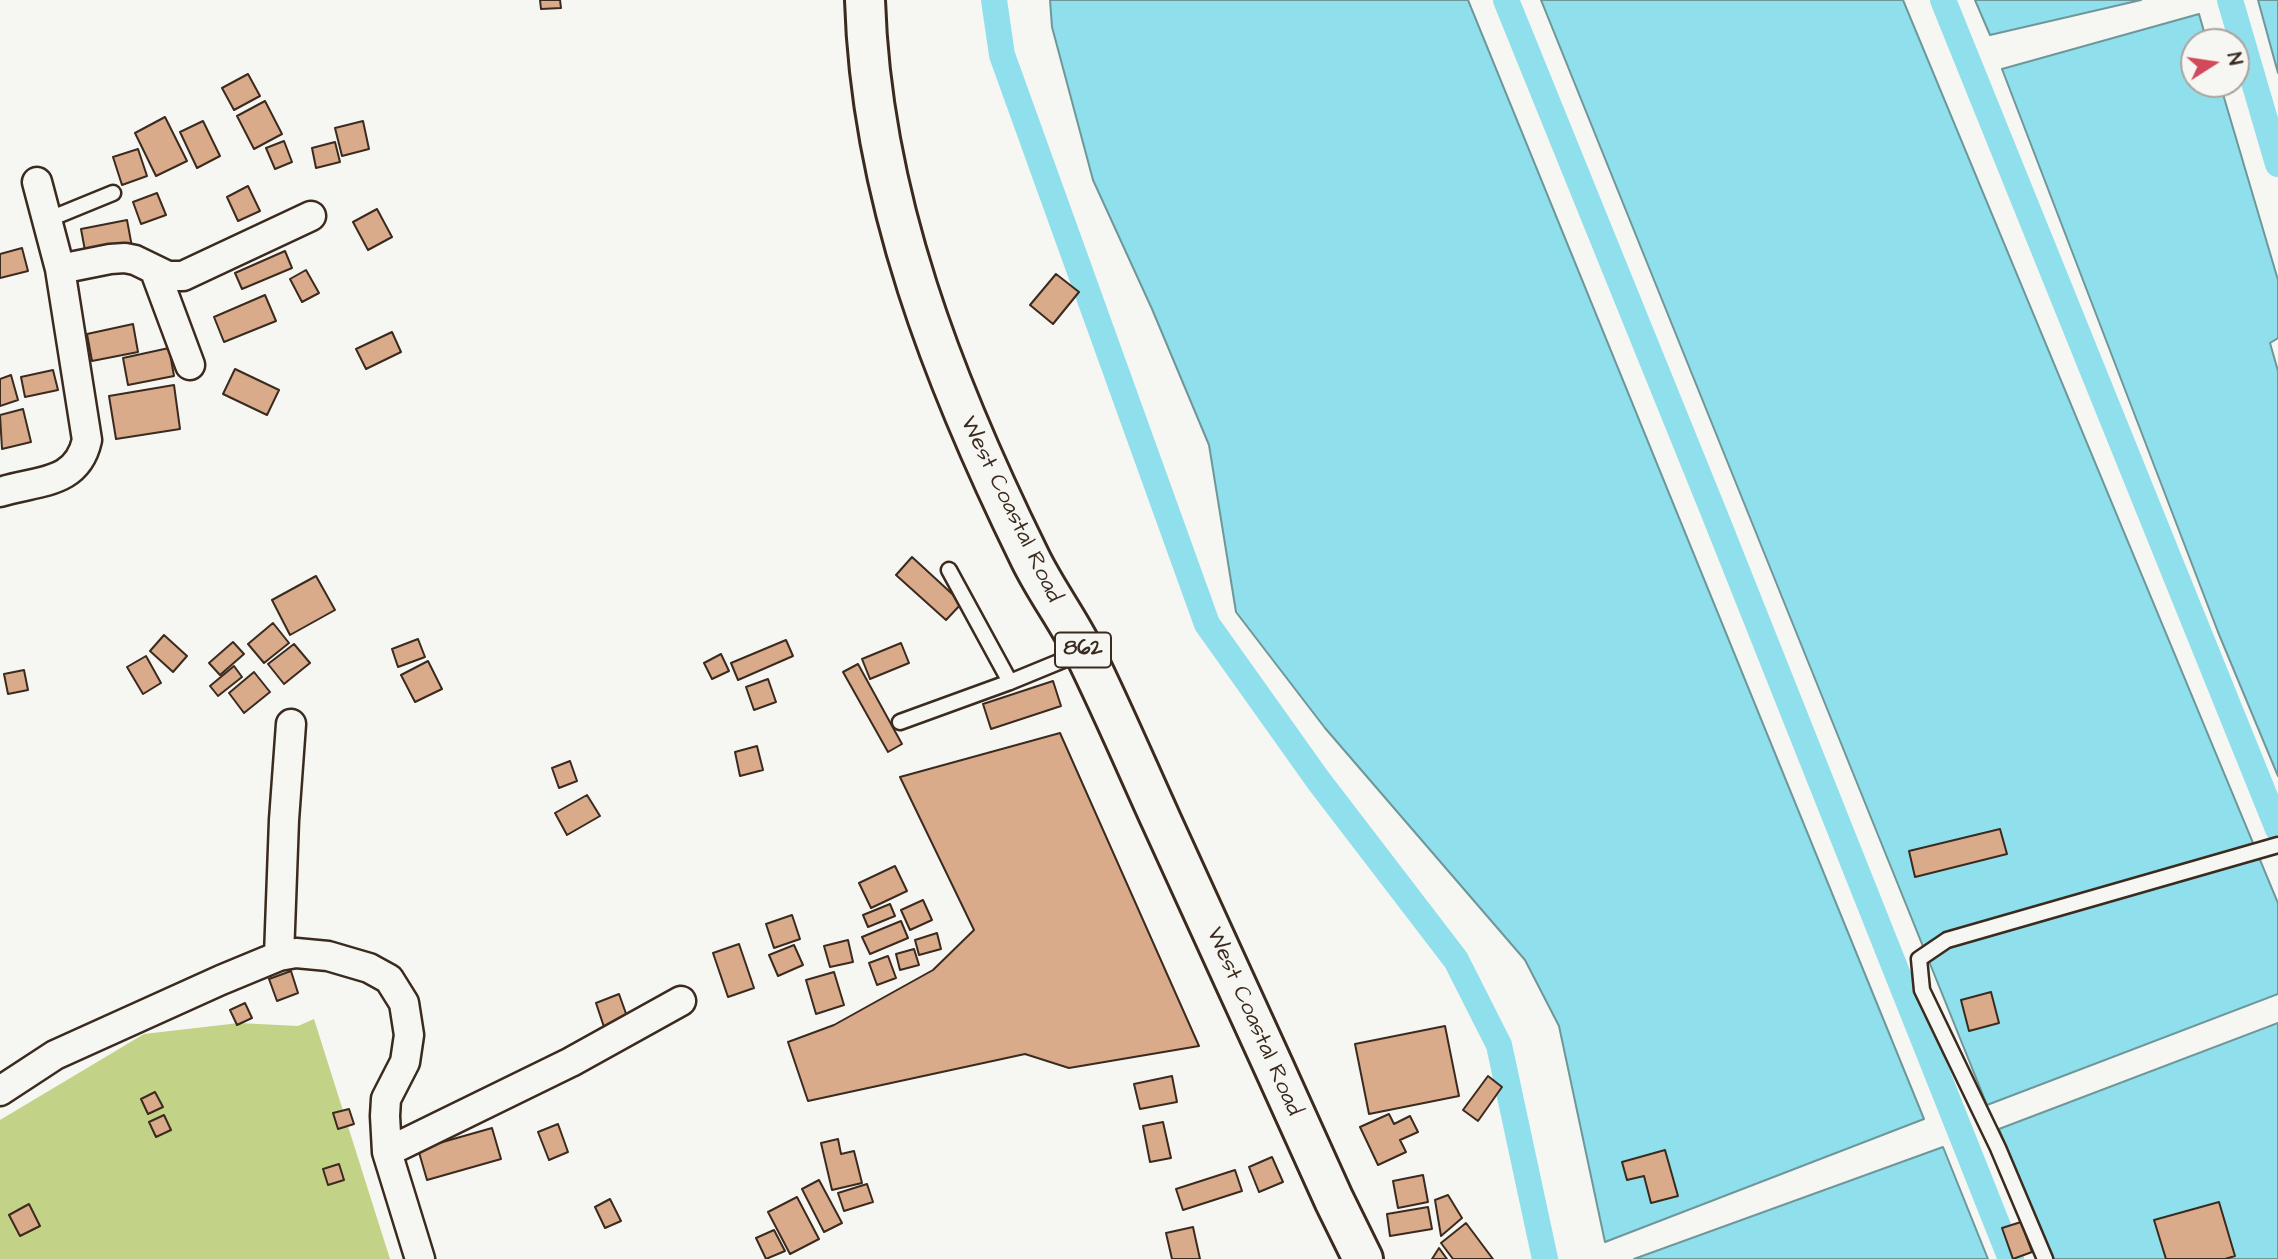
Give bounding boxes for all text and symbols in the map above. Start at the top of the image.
north arrow [2180,28,2250,98]
text: N [2220,50,2249,68]
street label: West Coastal Road [953,413,1067,607]
road number: 862 [1055,632,1111,668]
street label: West Coastal Road [1199,924,1307,1120]

